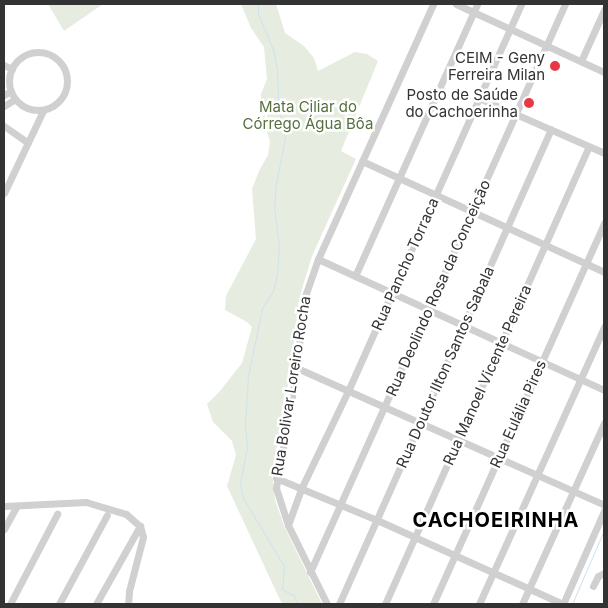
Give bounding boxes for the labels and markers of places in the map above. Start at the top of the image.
place label: CEIM - Geny Ferreira Milan [448,48,545,83]
marker: CEIM - Geny Ferreira Milan [549,60,561,72]
place label: Posto de Saúde do Cachoerinha [405,85,518,120]
marker: Posto de Saúde do Cachoerinha [522,96,536,110]

